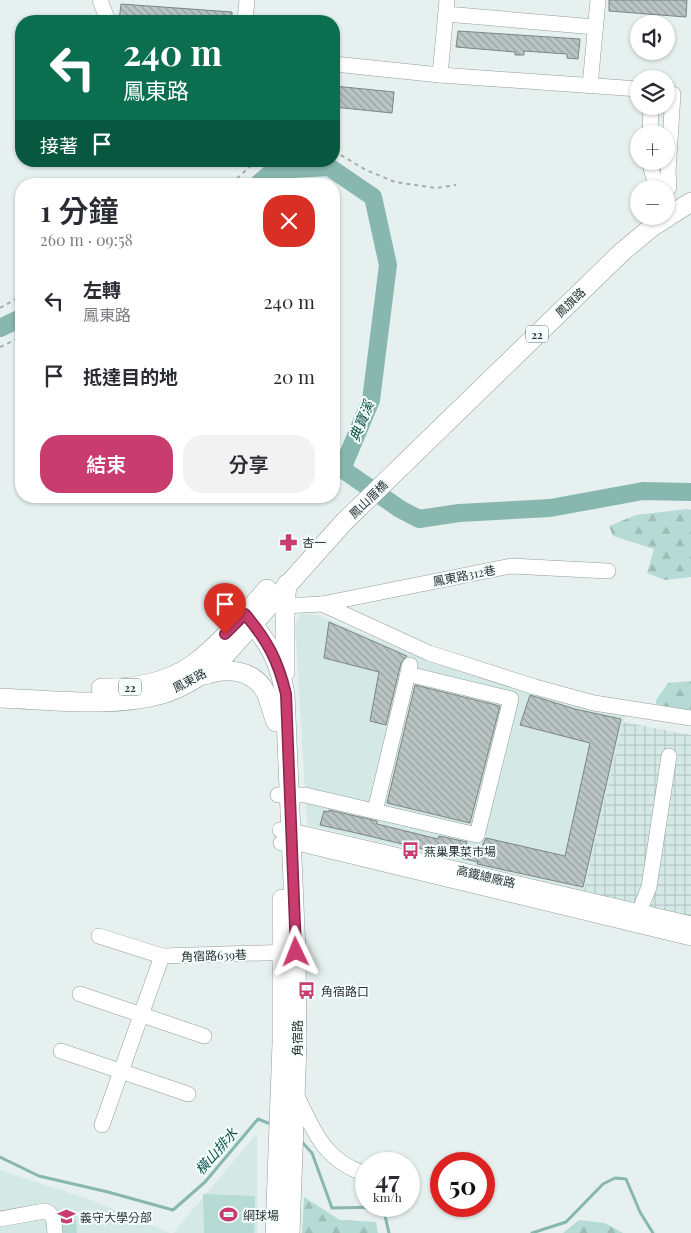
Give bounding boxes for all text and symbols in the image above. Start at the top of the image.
map controls [630,15,675,225]
button: sound [630,15,675,60]
text: 240 m [123,28,222,75]
icon: left [40,35,105,100]
button: layers [630,70,675,115]
text: 鳳東路 [123,75,189,105]
button: + [630,125,675,170]
icon: arrive [88,130,116,158]
text: 接著 [40,132,78,158]
button: − [630,180,675,225]
text: 1 分鐘 [40,190,119,230]
button: close [263,195,315,247]
text: 260 m · 09:58 [40,229,133,250]
text: 左轉 [83,276,121,302]
street label: 鳳旗路 [551,284,589,320]
icon: left [40,287,68,315]
text: 240 m [264,288,315,314]
text: 鳳東路 [83,304,131,325]
road number: 22 [526,326,548,342]
icon: arrive [40,362,68,390]
text: 抵達目的地 [83,363,178,389]
text: 20 m [273,363,315,389]
water label: 典寶溪 [344,396,378,444]
button: 結束 [40,435,173,493]
button: 分享 [183,435,315,493]
street label: 鳳山厝橋 [345,477,391,521]
pharmacy icon: 杏一 [278,532,298,552]
place label: 杏一 [302,534,326,550]
street label: 鳳東路312巷 [431,561,497,589]
pin [204,583,246,634]
icon: arrive [211,590,239,618]
street label: 鳳東路 [169,664,209,696]
road number: 22 [119,679,141,696]
bus stop icon: 燕巢果菜市場 [400,841,420,861]
place label: 燕巢果菜市場 [424,843,496,859]
street label: 高鐵總廠路 [455,861,517,891]
position arrow [269,925,321,977]
street label: 角宿路639巷 [181,946,247,964]
bus stop icon: 角宿路口 [297,981,317,1001]
place label: 角宿路口 [321,983,369,999]
street label: 角宿路 [289,1020,305,1056]
water label: 橫山排水 [190,1123,242,1178]
speed limit sign: 50 [430,1152,495,1217]
text: 47 [375,1162,400,1195]
text: km/h [373,1189,402,1205]
sports icon: 網球場 [219,1205,239,1225]
school or university icon: 義守大學分部 [56,1207,76,1227]
place label: 網球場 [243,1207,279,1223]
place label: 義守大學分部 [80,1209,152,1225]

